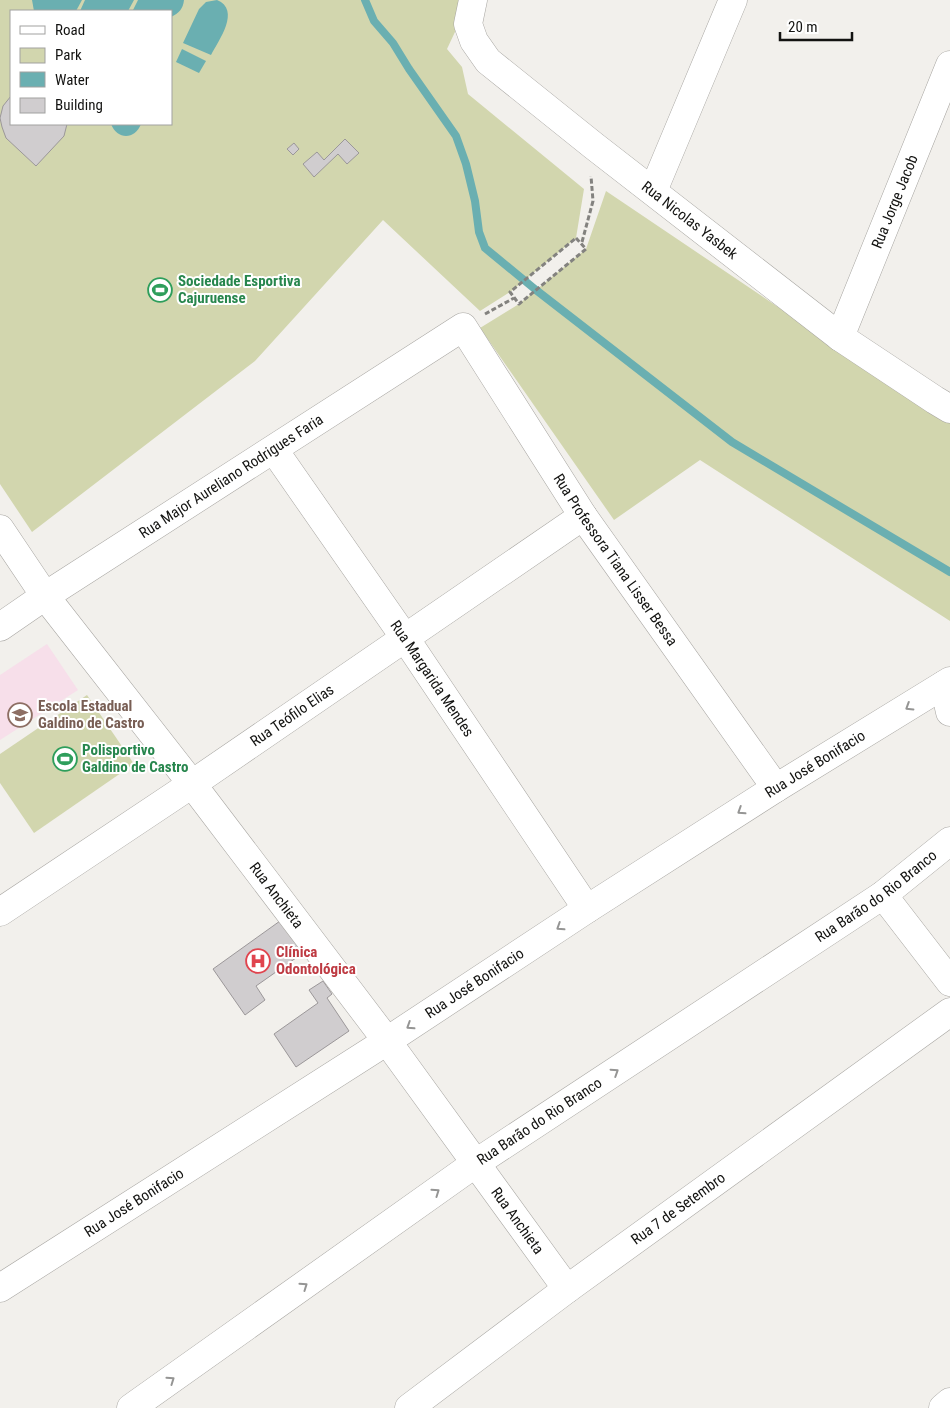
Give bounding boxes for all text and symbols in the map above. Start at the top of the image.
legend [10,10,172,125]
scale bar [780,10,852,42]
text: 20 m [788,18,818,36]
text: Road [55,21,85,39]
text: Park [55,46,82,64]
text: Water [55,71,90,89]
text: Building [55,96,103,114]
street label: Rua Jorge Jacob [868,152,922,251]
street label: Rua Nicolas Yasbek [638,177,741,263]
place label: Sociedade Esportiva Cajuruense [178,272,300,307]
sports icon: Sociedade Esportiva Cajuruense [147,277,173,303]
street label: Rua Major Aureliano Rodrigues Faria [136,410,327,542]
street label: Rua Professora Tiana Lisser Bessa [550,470,681,649]
street label: Rua Margarida Mendes [387,617,478,740]
street label: Rua Teófilo Elias [247,680,337,750]
place label: Escola Estadual Galdino de Castro [38,697,144,732]
one-way arrow [905,700,914,710]
school or university icon: Escola Estadual Galdino de Castro [7,702,33,728]
street label: Rua José Bonifacio [762,726,868,802]
place label: Polisportivo Galdino de Castro [82,741,188,776]
sports icon: Polisportivo Galdino de Castro [52,746,78,772]
one-way arrow [737,804,746,814]
street label: Rua Barão do Rio Branco [812,846,940,946]
street label: Rua Anchieta [246,859,307,932]
one-way arrow [556,921,566,930]
place label: Clínica Odontológica [276,943,356,978]
street label: Rua José Bonifacio [422,944,527,1022]
hospital icon: Clínica Odontológica [245,948,271,974]
one-way arrow [406,1020,415,1030]
one-way arrow [609,1069,618,1078]
street label: Rua Barão do Rio Branco [473,1074,605,1169]
street label: Rua José Bonifacio [81,1164,187,1241]
street label: Rua 7 de Setembro [628,1169,729,1249]
street label: Rua Anchieta [487,1184,548,1258]
one-way arrow [430,1189,440,1198]
one-way arrow [298,1283,308,1292]
one-way arrow [165,1377,175,1386]

